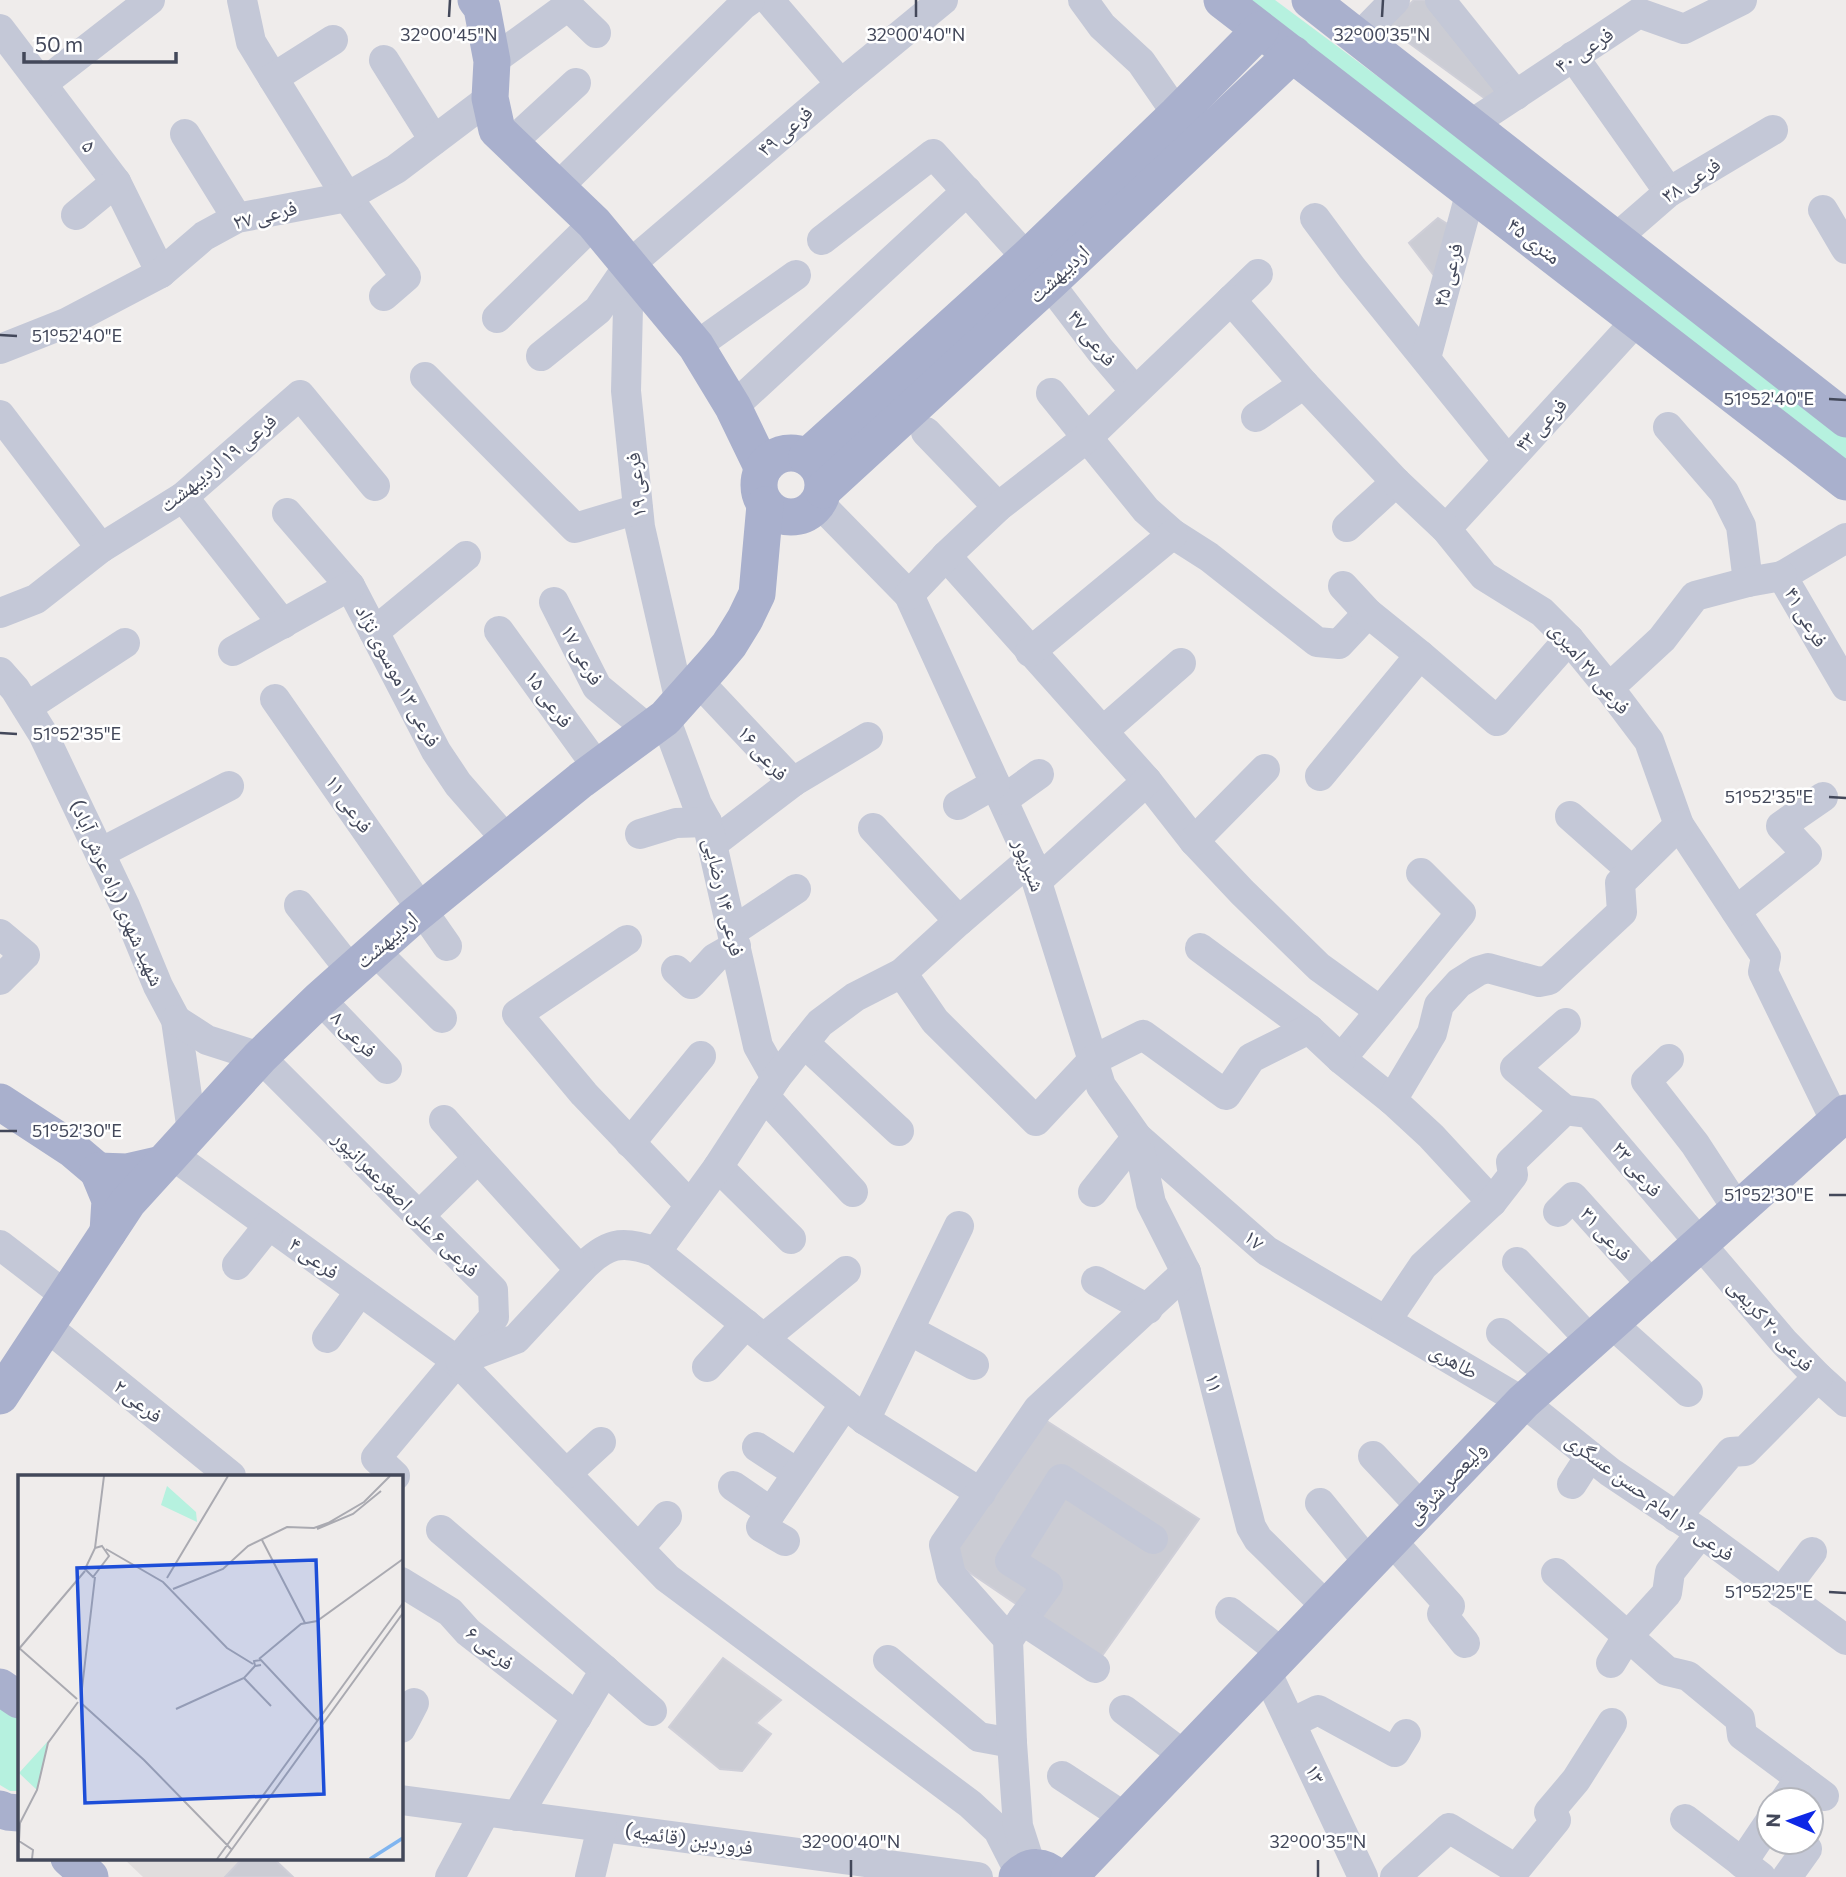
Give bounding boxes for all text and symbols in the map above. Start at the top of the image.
street label: فرعی ۴۰ [1549,20,1618,79]
scale bar [24,21,177,65]
text: 32°00'45"N [400,23,498,45]
text: 32°00'40"N [867,23,965,45]
text: 32°00'35"N [1334,23,1430,45]
text: 50 m [35,31,83,56]
street label: فرعی ۴۹ [751,99,818,162]
street label: ۵ [77,134,103,156]
street label: فرعی ۳۸ [1656,150,1725,209]
street label: فرعی ۲۷ [230,194,300,236]
street label: ۴۵ متری [1502,211,1567,269]
street label: اردیبهشت [1022,238,1094,308]
street label: فرعی ۴۵ [1426,240,1469,310]
street label: فرعی ۴۷ [1062,304,1123,372]
text: 51°52'40"E [32,324,122,346]
text: 51°52'40"E [1724,387,1814,409]
street label: فرعی ۴۳ [1509,392,1573,458]
street label: فرعی ۱۹ اردیبهشت [153,407,282,518]
street label: فرعی ۱۹ [619,451,652,519]
street label: فرعی ۴۱ [1778,582,1834,652]
street label: فرعی ۱‍۳ موسوی نژاد [350,600,447,752]
street label: فرعی ۲۷ امیری [1544,616,1637,720]
street label: فرعی ۱۷ [555,620,610,690]
street label: فرعی ۱۵ [519,664,579,733]
street label: فرعی ۱۶ [732,719,795,786]
text: 51°52'35"E [33,722,121,744]
street label: فرعی ۱۱ [320,769,379,838]
text: 51°52'35"E [1725,785,1813,807]
street label: شهید شهری (راه عرش آباد) [64,795,171,990]
street label: شیرپور [1007,833,1052,895]
street label: فرعی ۱۴ رضایی [698,835,751,959]
street label: اردیبهشت [350,905,423,973]
street label: فرعی ۸ [325,1004,383,1063]
text: 51°52'30"E [32,1119,122,1141]
street label: فرعی ۶ علی اصغرعمرانپور [327,1124,485,1283]
street label: فرعی ۲۳ [1606,1135,1669,1202]
text: 51°52'30"E [1724,1183,1814,1205]
street label: فرعی ۳۱ [1575,1200,1638,1267]
street label: ۱۷ [1240,1223,1270,1254]
street label: فرعی ۴ [284,1230,345,1285]
street label: فرعی ۲۰ کریمی [1722,1272,1820,1377]
street label: طاهری [1426,1336,1483,1384]
street label: ۱۱ [1201,1370,1230,1395]
street label: فرعی ۲ [108,1373,168,1429]
street label: فرعی ۱۶ امام حسن عسگری [1560,1426,1740,1568]
street label: ولیعصر شرقی [1399,1436,1492,1530]
inset map [18,1475,402,1860]
text: 51°52'25"E [1725,1580,1813,1602]
street label: فرعی ۶ [460,1619,520,1676]
street label: ۱۳ [1301,1760,1332,1787]
north arrow [1755,1786,1825,1856]
text: N [1761,1813,1784,1828]
street label: فروردین (قائمیه) [623,1816,755,1861]
text: 32°00'40"N [802,1830,900,1852]
text: 32°00'35"N [1270,1830,1366,1852]

